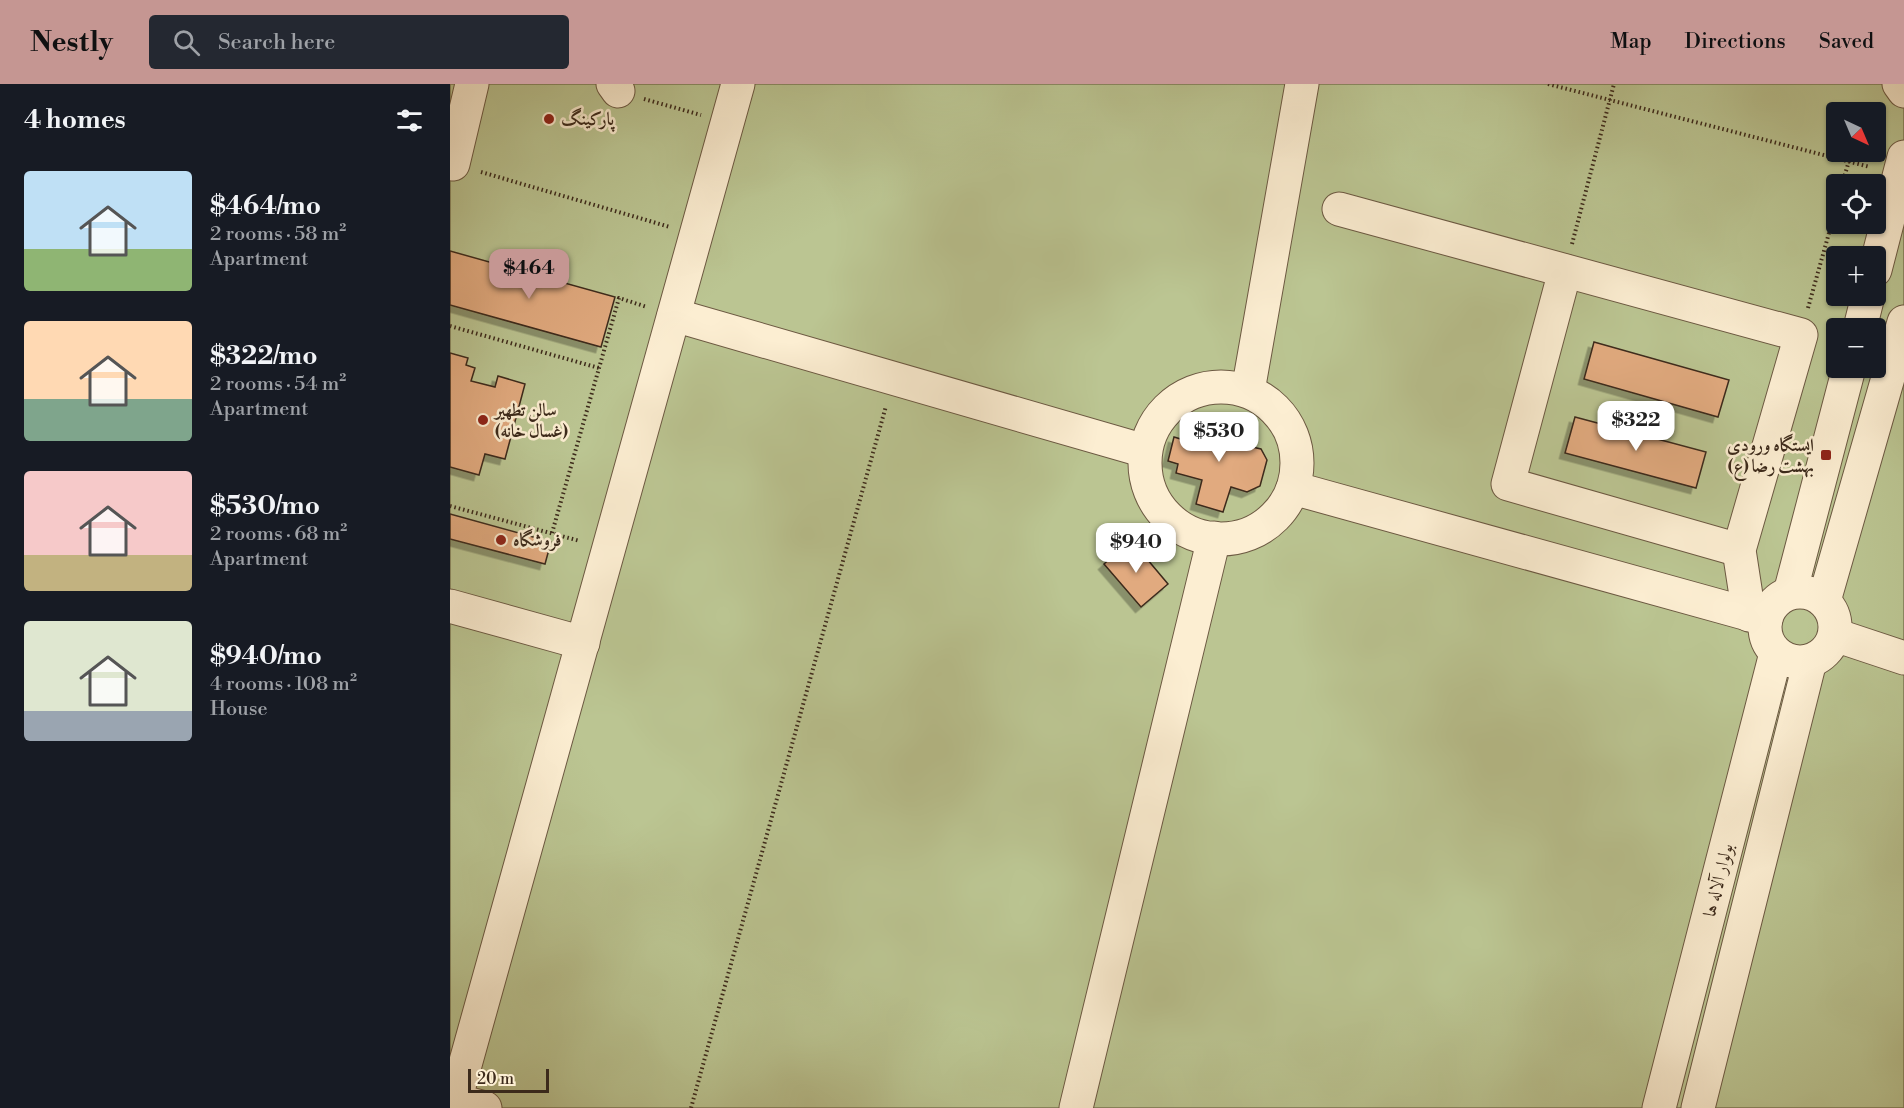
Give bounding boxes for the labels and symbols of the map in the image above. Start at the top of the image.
north arrow [1826,102,1886,162]
place label: پارکینگ [561,107,616,132]
marker: پارکینگ [542,112,556,126]
pin: $464 [493,249,565,300]
place label: سالن تطهیر (غسال خانه) [493,399,569,443]
pin: $322 [1600,401,1672,452]
pin: $530 [1183,412,1255,463]
marker: سالن تطهیر (غسال خانه) [476,413,490,427]
place label: ایستگاه ورودی بهشت رضا (ع) [1727,433,1814,481]
marker: ایستگاه ورودی بهشت رضا (ع) [1819,448,1833,462]
pin: $940 [1100,523,1172,574]
place label: فروشگاه [513,528,561,552]
marker: فروشگاه [494,533,508,547]
street label: بولوار آلاله ها [1698,841,1739,919]
scale bar [468,1066,549,1094]

